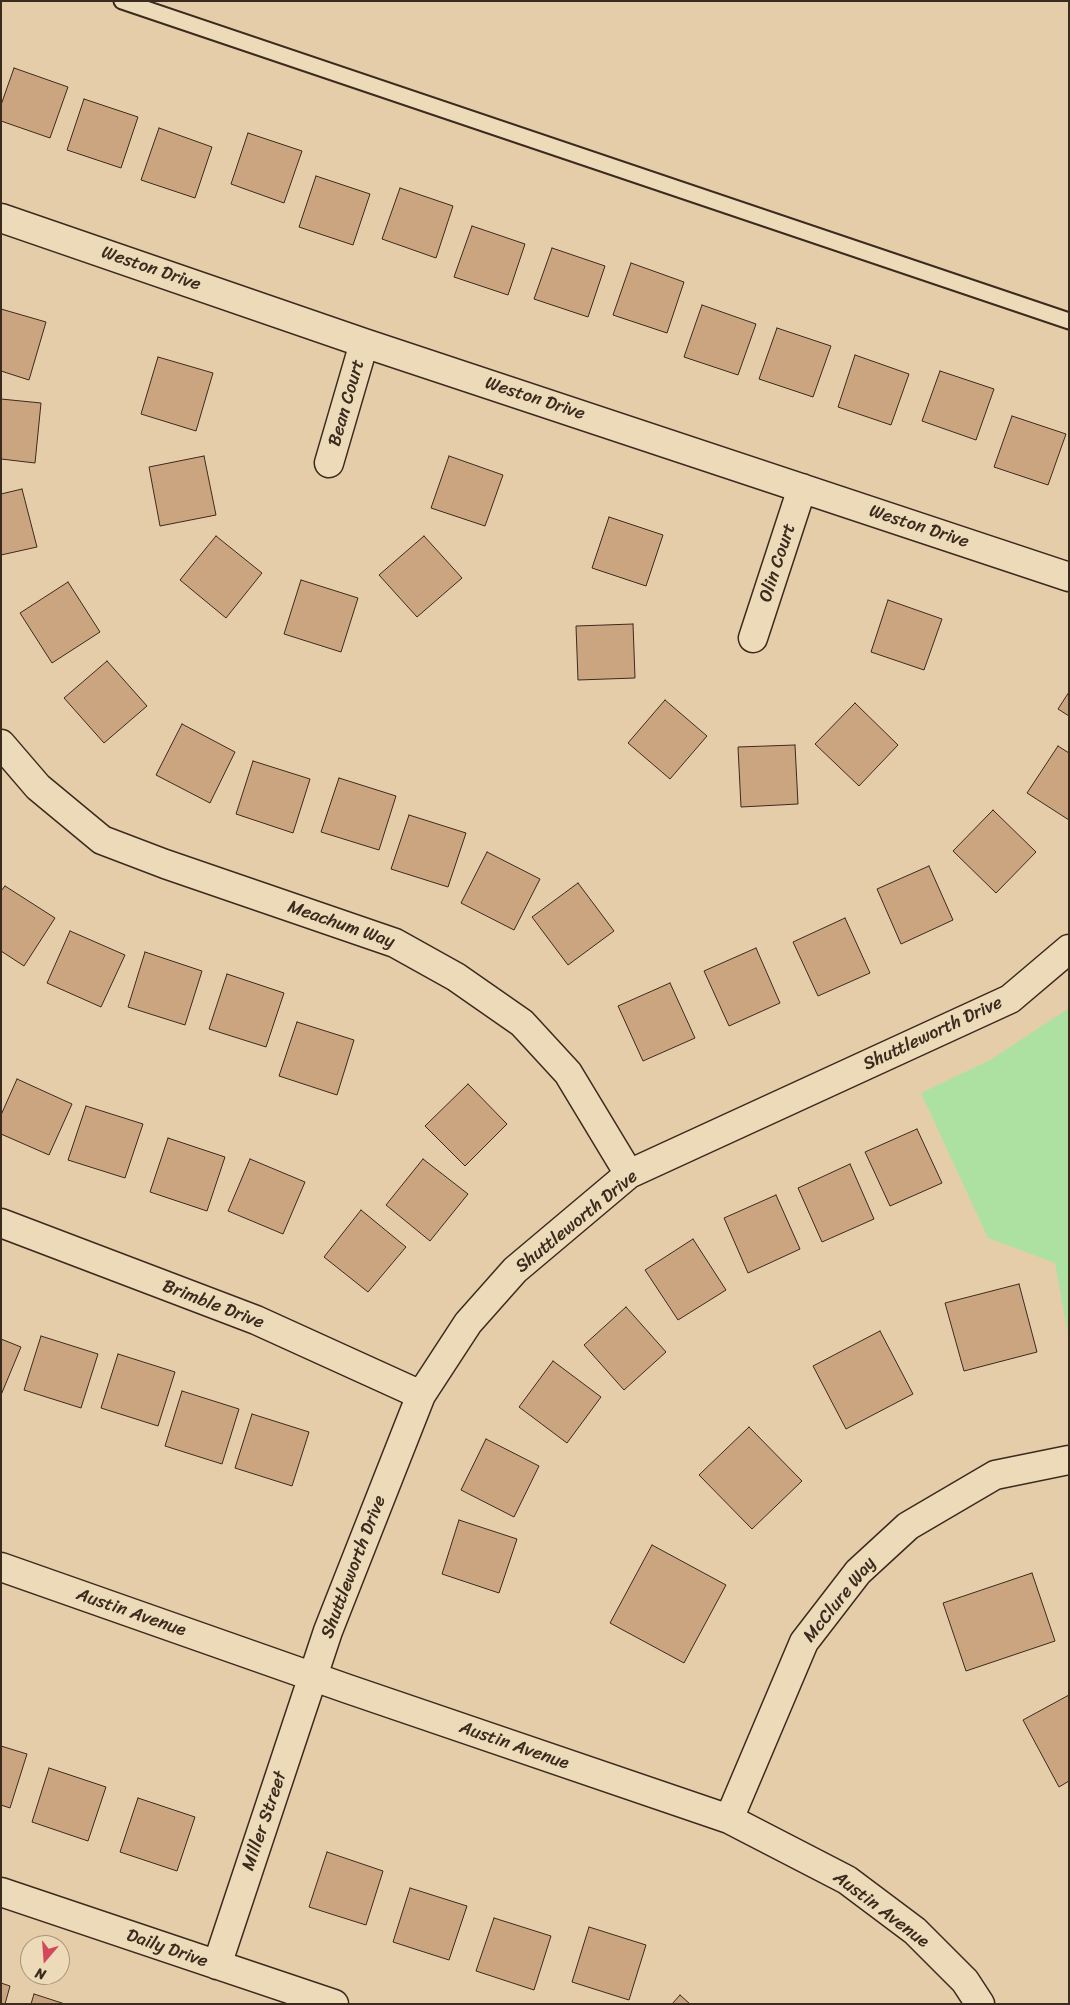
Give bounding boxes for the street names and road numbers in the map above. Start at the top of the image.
street label: Weston Drive [99,242,203,296]
street label: Bean Court [324,357,370,449]
street label: Weston Drive [482,373,588,425]
street label: Weston Drive [866,501,972,553]
street label: Olin Court [755,521,801,605]
street label: Meachum Way [285,897,397,953]
street label: Shuttleworth Drive [860,992,1006,1076]
street label: Shuttleworth Drive [512,1166,642,1278]
street label: Brimble Drive [159,1276,267,1334]
street label: Shuttleworth Drive [317,1493,391,1641]
street label: McClure Way [799,1553,881,1647]
street label: Austin Avenue [73,1584,189,1642]
street label: Austin Avenue [456,1717,572,1775]
street label: Miller Street [238,1769,292,1873]
street label: Austin Avenue [829,1867,933,1953]
street label: Daily Drive [123,1925,211,1973]

